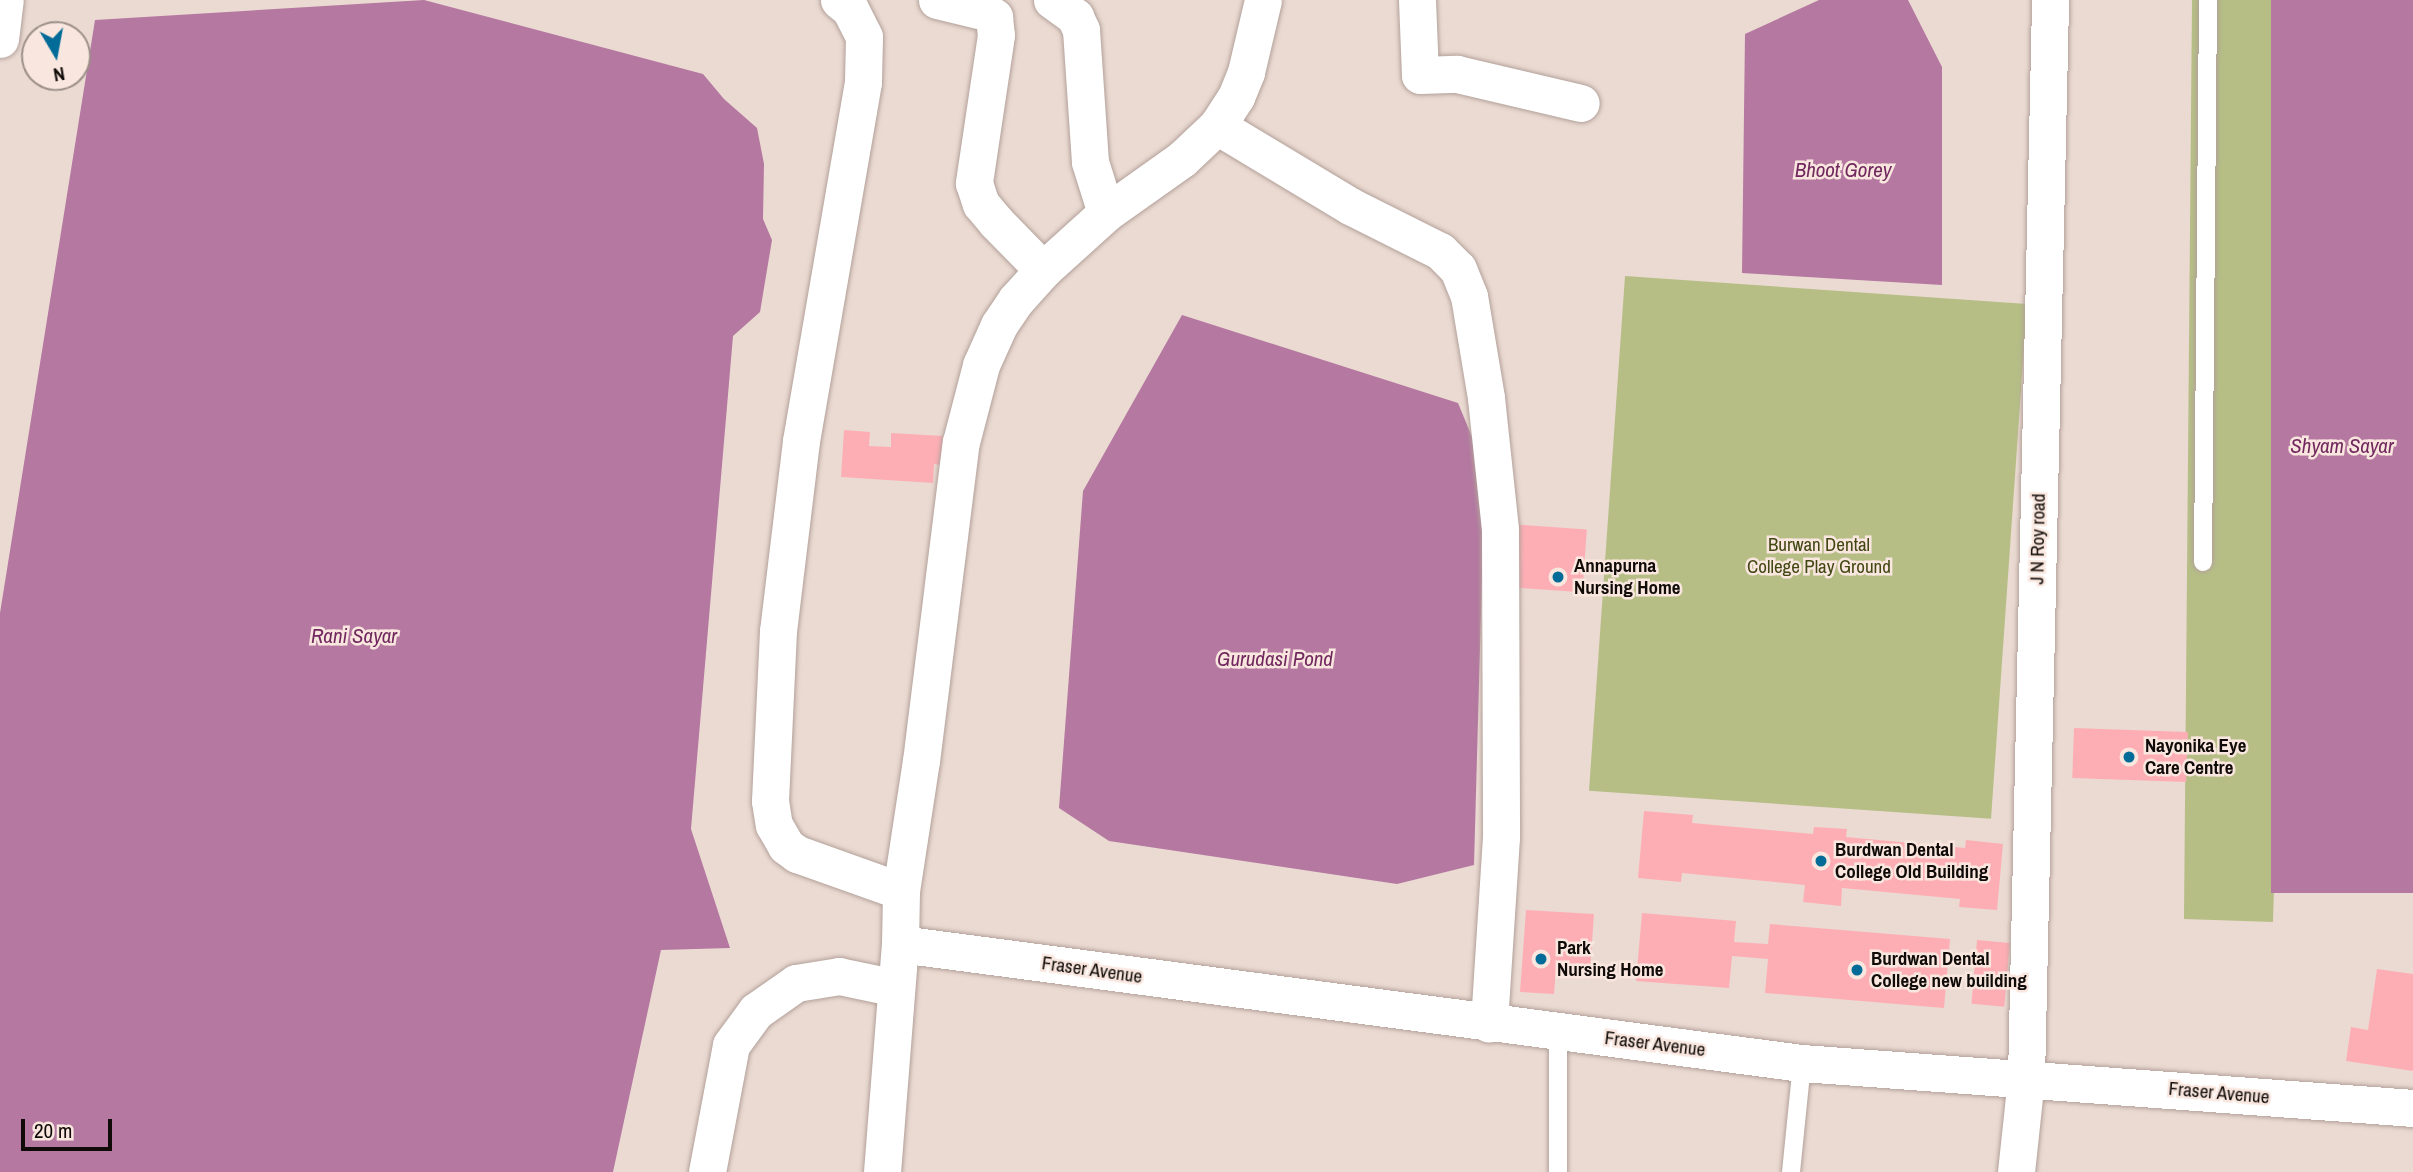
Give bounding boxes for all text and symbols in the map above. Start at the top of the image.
north arrow [21,21,91,91]
text: N [52,61,67,88]
water label: Bhoot Gorey [1795,157,1891,183]
water label: Shyam Sayar [2290,433,2394,459]
street label: J N Roy road [2026,493,2050,585]
park label: Burwan Dental College Play Ground [1747,534,1891,578]
place label: Annapurna Nursing Home [1574,555,1680,599]
marker: Annapurna Nursing Home [1548,567,1568,587]
water label: Rani Sayar [311,623,397,649]
water label: Gurudasi Pond [1217,646,1333,672]
place label: Nayonika Eye Care Centre [2145,735,2246,779]
marker: Nayonika Eye Care Centre [2119,747,2139,767]
place label: Burdwan Dental College Old Building [1835,839,1988,883]
marker: Burdwan Dental College Old Building [1813,853,1829,869]
place label: Park Nursing Home [1557,937,1663,981]
place label: Burdwan Dental College new building [1871,948,2027,992]
marker: Park Nursing Home [1531,949,1551,969]
street label: Fraser Avenue [1040,952,1144,988]
marker: Burdwan Dental College new building [1849,962,1865,978]
street label: Fraser Avenue [1603,1026,1707,1062]
street label: Fraser Avenue [2167,1077,2271,1109]
scale bar [24,1106,116,1150]
text: 20 m [34,1116,72,1145]

